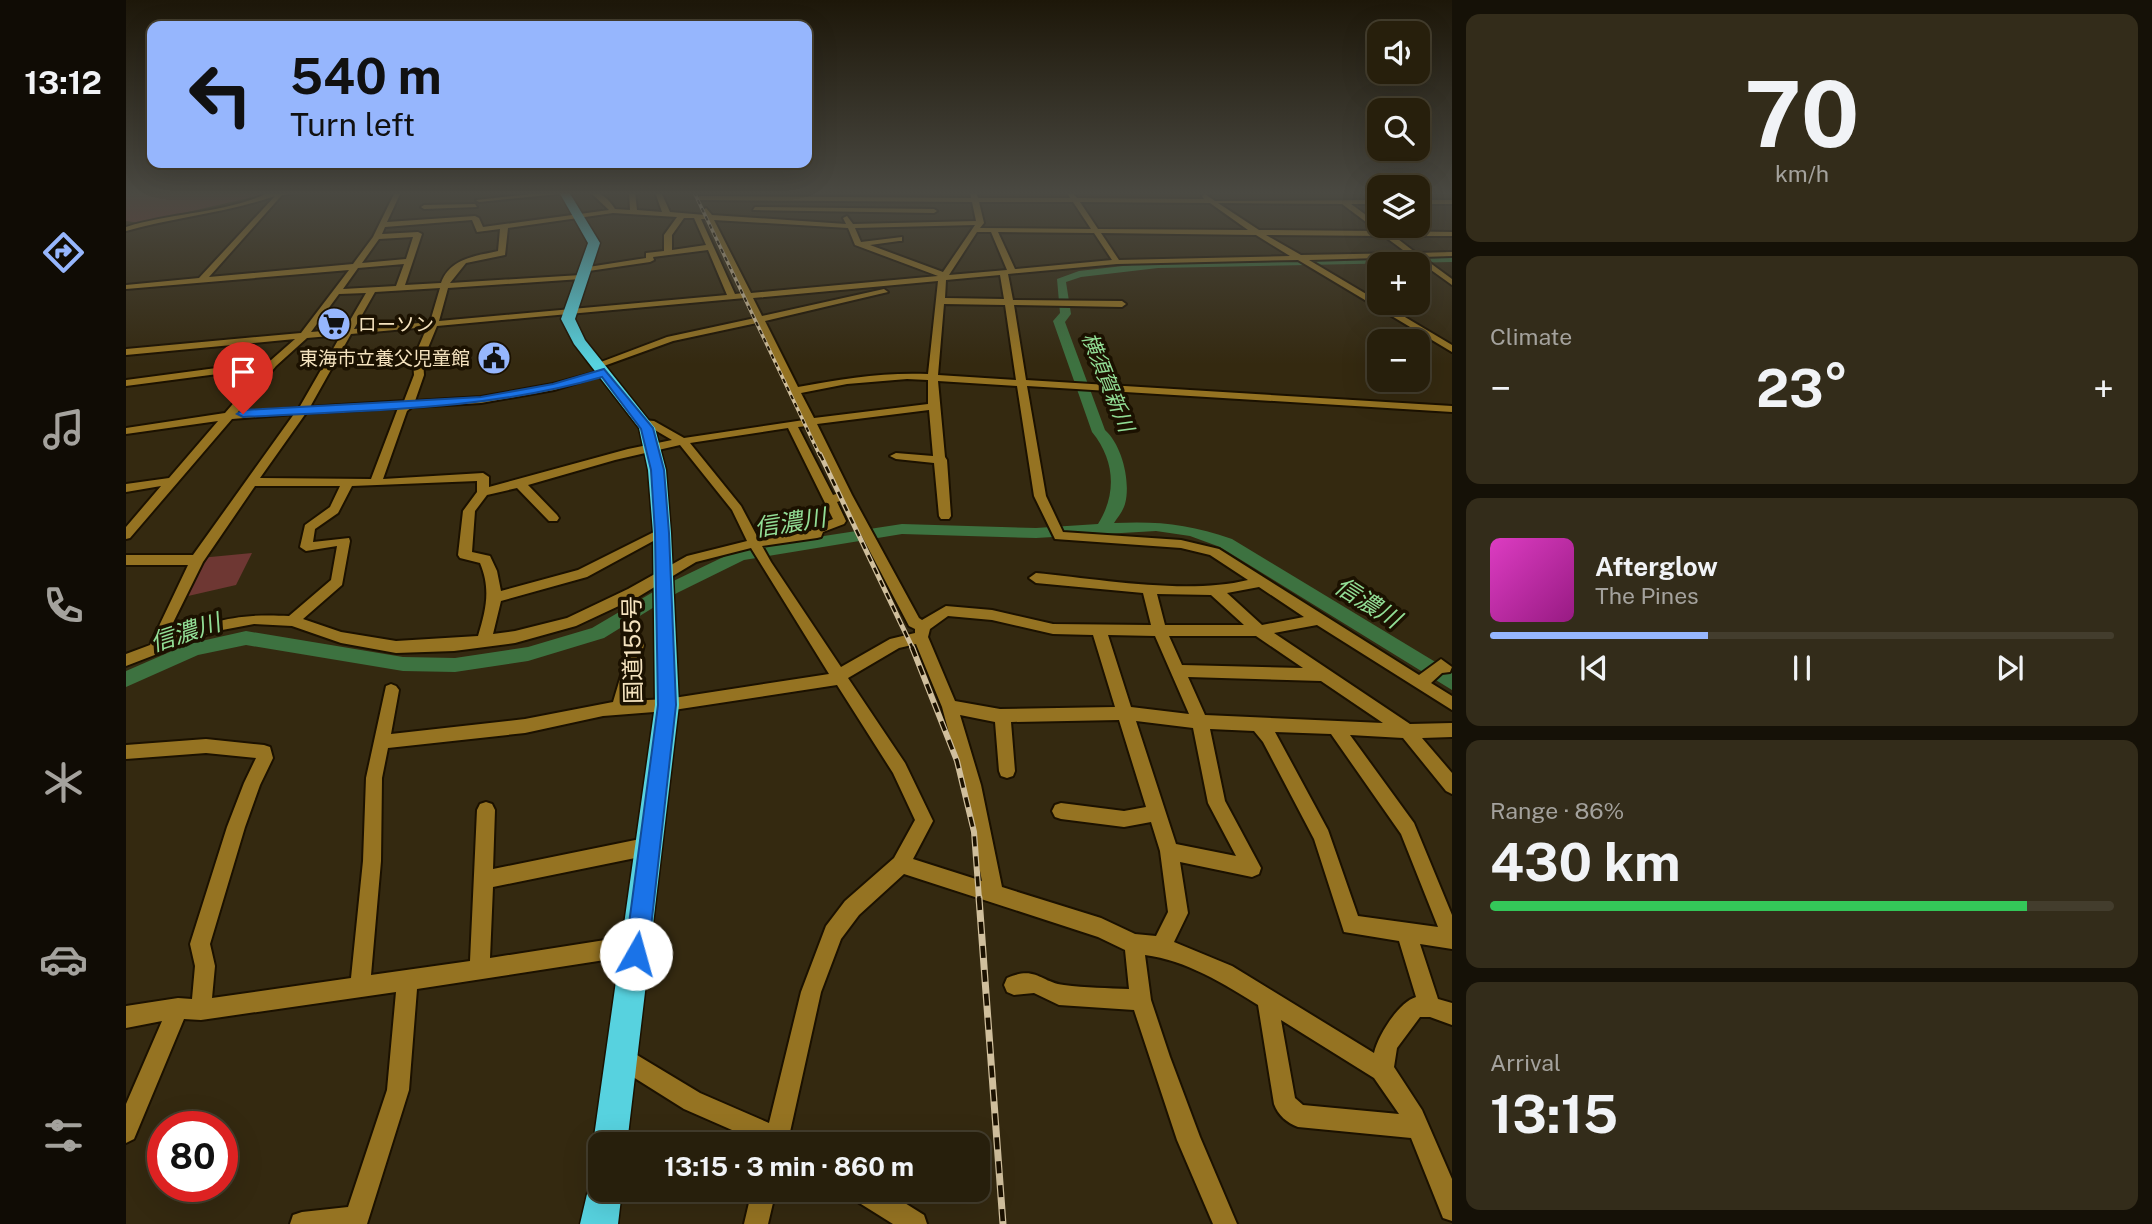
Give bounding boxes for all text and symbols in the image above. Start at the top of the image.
map controls [1367,21,1430,392]
button: sound [1367,21,1430,84]
text: 540 m [290,47,442,105]
icon: left [175,49,266,140]
text: 70 [1745,61,1859,167]
text: 13:12 [24,64,102,101]
button: search [1367,98,1430,161]
text: Turn left [290,106,415,143]
text: km/h [1775,160,1829,187]
button: layers [1367,175,1430,238]
icon: directions [39,228,88,277]
button: + [1367,252,1430,315]
supermarket icon: ローソン [315,305,353,343]
place label: ローソン [358,313,434,335]
text: Climate [1490,323,1572,350]
water label: 横須賀新川 [1077,329,1140,437]
button: − [1367,329,1430,392]
public building icon: 東海市立養父児童館 [475,339,513,377]
pin [213,342,273,414]
place label: 東海市立養父児童館 [299,347,470,369]
icon: arrive [224,353,262,391]
text: 23° [1756,358,1848,419]
text: − [1490,366,1511,411]
text: + [2093,366,2114,411]
icon: music [39,405,88,454]
water label: 信濃川 [752,502,831,541]
text: Afterglow [1595,551,1718,582]
water label: 信濃川 [1330,571,1408,635]
icon: phone [39,581,88,630]
text: The Pines [1595,582,1699,609]
street label: 国道155号 [618,596,646,704]
water label: 信濃川 [146,607,226,656]
icon: previous [1575,649,1613,687]
icon: pause [1783,649,1821,687]
icon: next [1991,649,2029,687]
icon: climate [39,758,88,807]
text: Range · 86% [1490,797,1624,824]
text: 430 km [1490,832,1680,893]
position arrow [599,917,673,991]
icon: car [39,935,88,984]
text: Arrival [1490,1049,1561,1076]
text: 13:15 [1490,1084,1618,1145]
icon: filters [39,1111,88,1160]
speed limit sign: 80 [147,1111,238,1202]
text: 13:15 · 3 min · 860 m [664,1151,914,1182]

